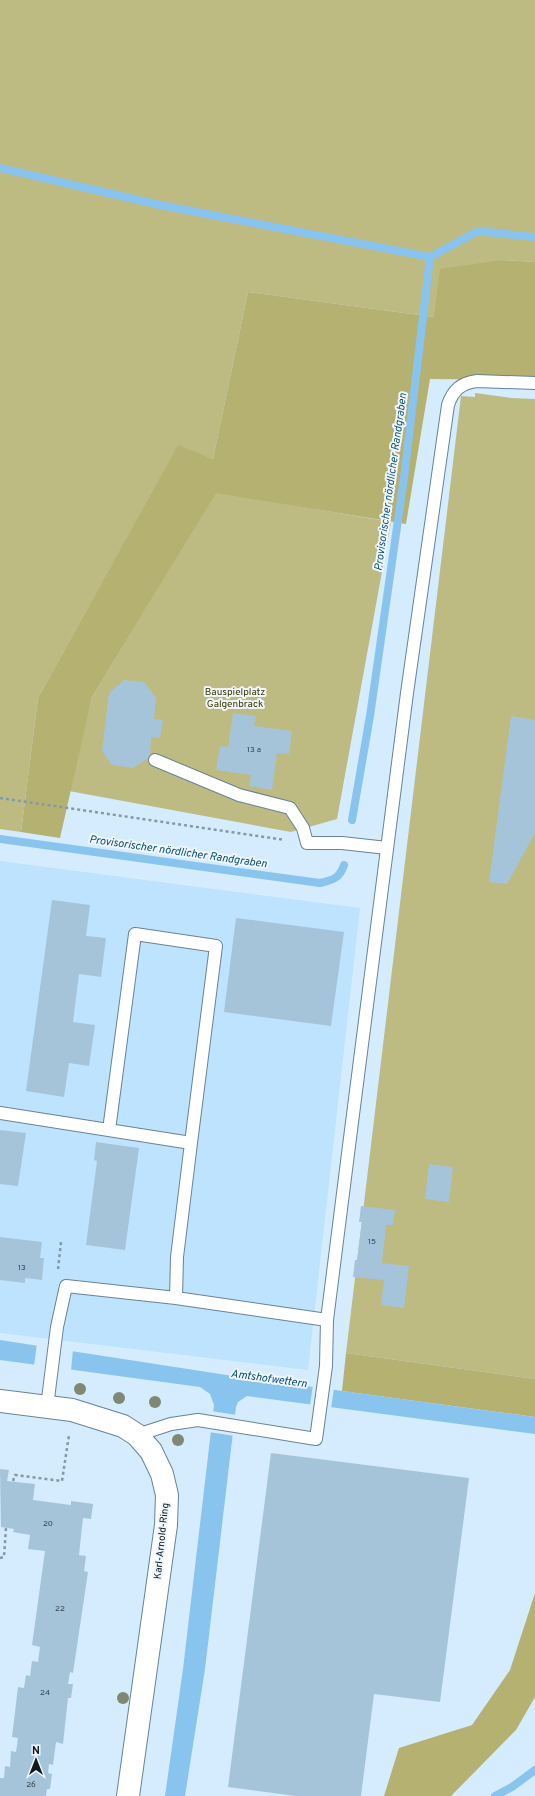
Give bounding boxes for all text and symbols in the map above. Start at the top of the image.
water label: Provisorischer nördlicher Randgraben [372,392,410,572]
park label: Bauspielplatz Galgenbrack [205,686,265,711]
house number: 13 a [247,745,261,755]
water label: Provisorischer nördlicher Randgraben [88,833,268,871]
house number: 15 [368,1237,376,1247]
house number: 13 [18,1263,26,1273]
water label: Amtshofwettern [230,1367,308,1391]
street label: Karl-Arnold-Ring [152,1502,172,1580]
house number: 20 [43,1519,53,1529]
house number: 22 [55,1604,65,1614]
house number: 24 [40,1688,50,1698]
north arrow [16,1740,56,1780]
text: N [32,1744,40,1758]
house number: 26 [26,1780,36,1790]

